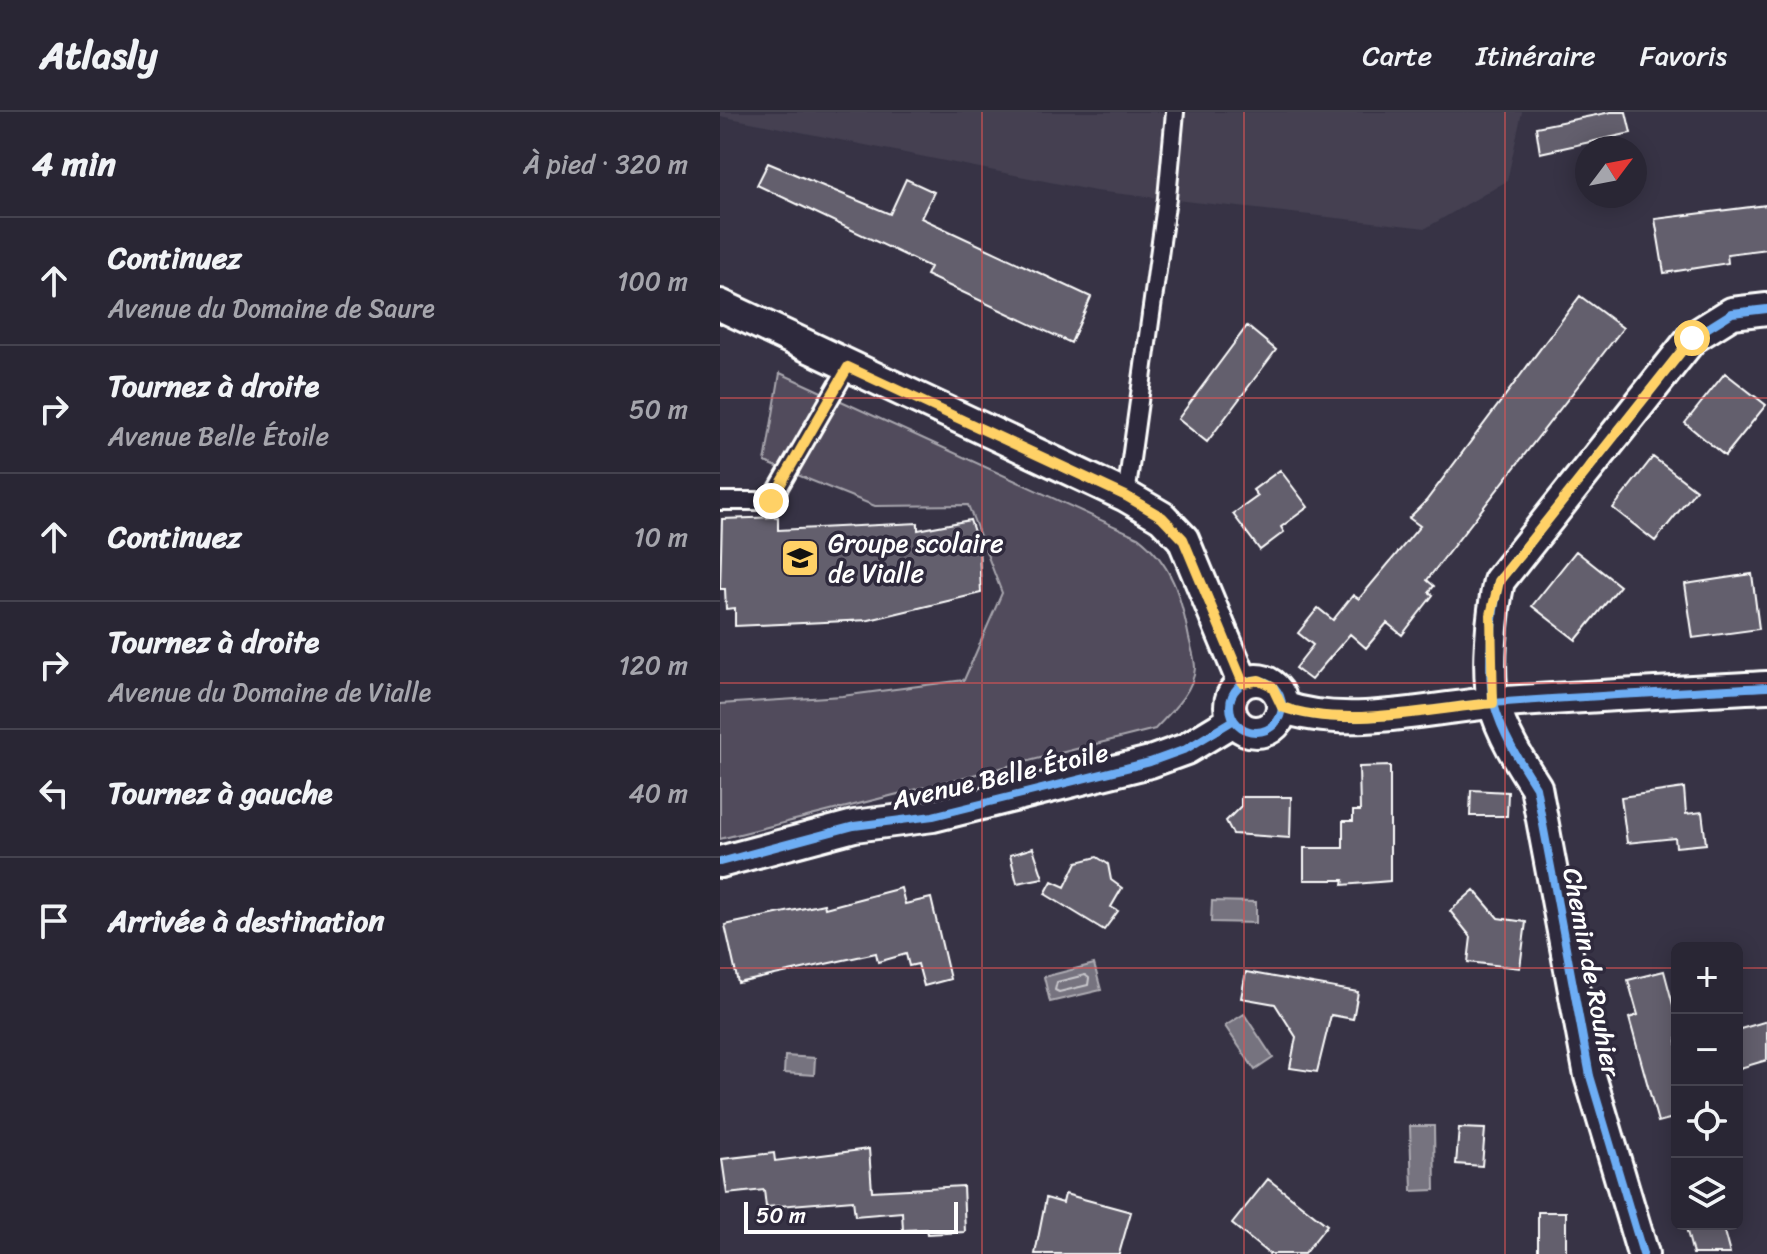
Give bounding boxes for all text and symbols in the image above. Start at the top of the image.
text: Atlasly [40,22,158,89]
text: Carte [1362,31,1432,80]
text: Itinéraire [1476,31,1596,80]
text: Favoris [1640,31,1727,80]
text: 4 min [32,134,116,194]
north arrow [1575,136,1647,208]
text: À pied · 320 m [523,141,688,187]
text: Continuez [108,231,242,285]
text: 100 m [617,258,688,304]
icon: ahead [32,259,76,303]
text: Avenue du Domaine de Saure [108,285,435,331]
route start [1674,320,1710,356]
text: Tournez à droite [108,359,319,413]
text: 50 m [629,386,688,432]
icon: right [32,387,76,431]
text: Avenue Belle Étoile [108,413,329,459]
route end [753,483,789,519]
text: Continuez [108,510,242,564]
text: 10 m [634,514,688,560]
icon: ahead [32,515,76,559]
place label: Groupe scolaire de Vialle [828,520,1004,596]
school or university icon: Groupe scolaire de Vialle [779,537,821,579]
text: Tournez à droite [108,615,319,669]
text: 120 m [619,642,688,688]
icon: right [32,643,76,687]
text: Avenue du Domaine de Vialle [108,669,431,715]
street label: Avenue Belle Étoile [886,729,1113,824]
text: Tournez à gauche [108,766,333,820]
text: 40 m [629,770,688,816]
icon: left [32,771,76,815]
street label: Chemin de Rouhier [1549,864,1635,1082]
text: Arrivée à destination [108,894,385,948]
icon: arrive [32,899,76,943]
map controls [1671,942,1743,1230]
button: + [1671,942,1743,1014]
button: − [1671,1014,1743,1086]
button: locate [1671,1086,1743,1158]
button: layers [1671,1158,1743,1230]
text: 50 m [756,1196,806,1235]
scale bar [744,1198,958,1234]

